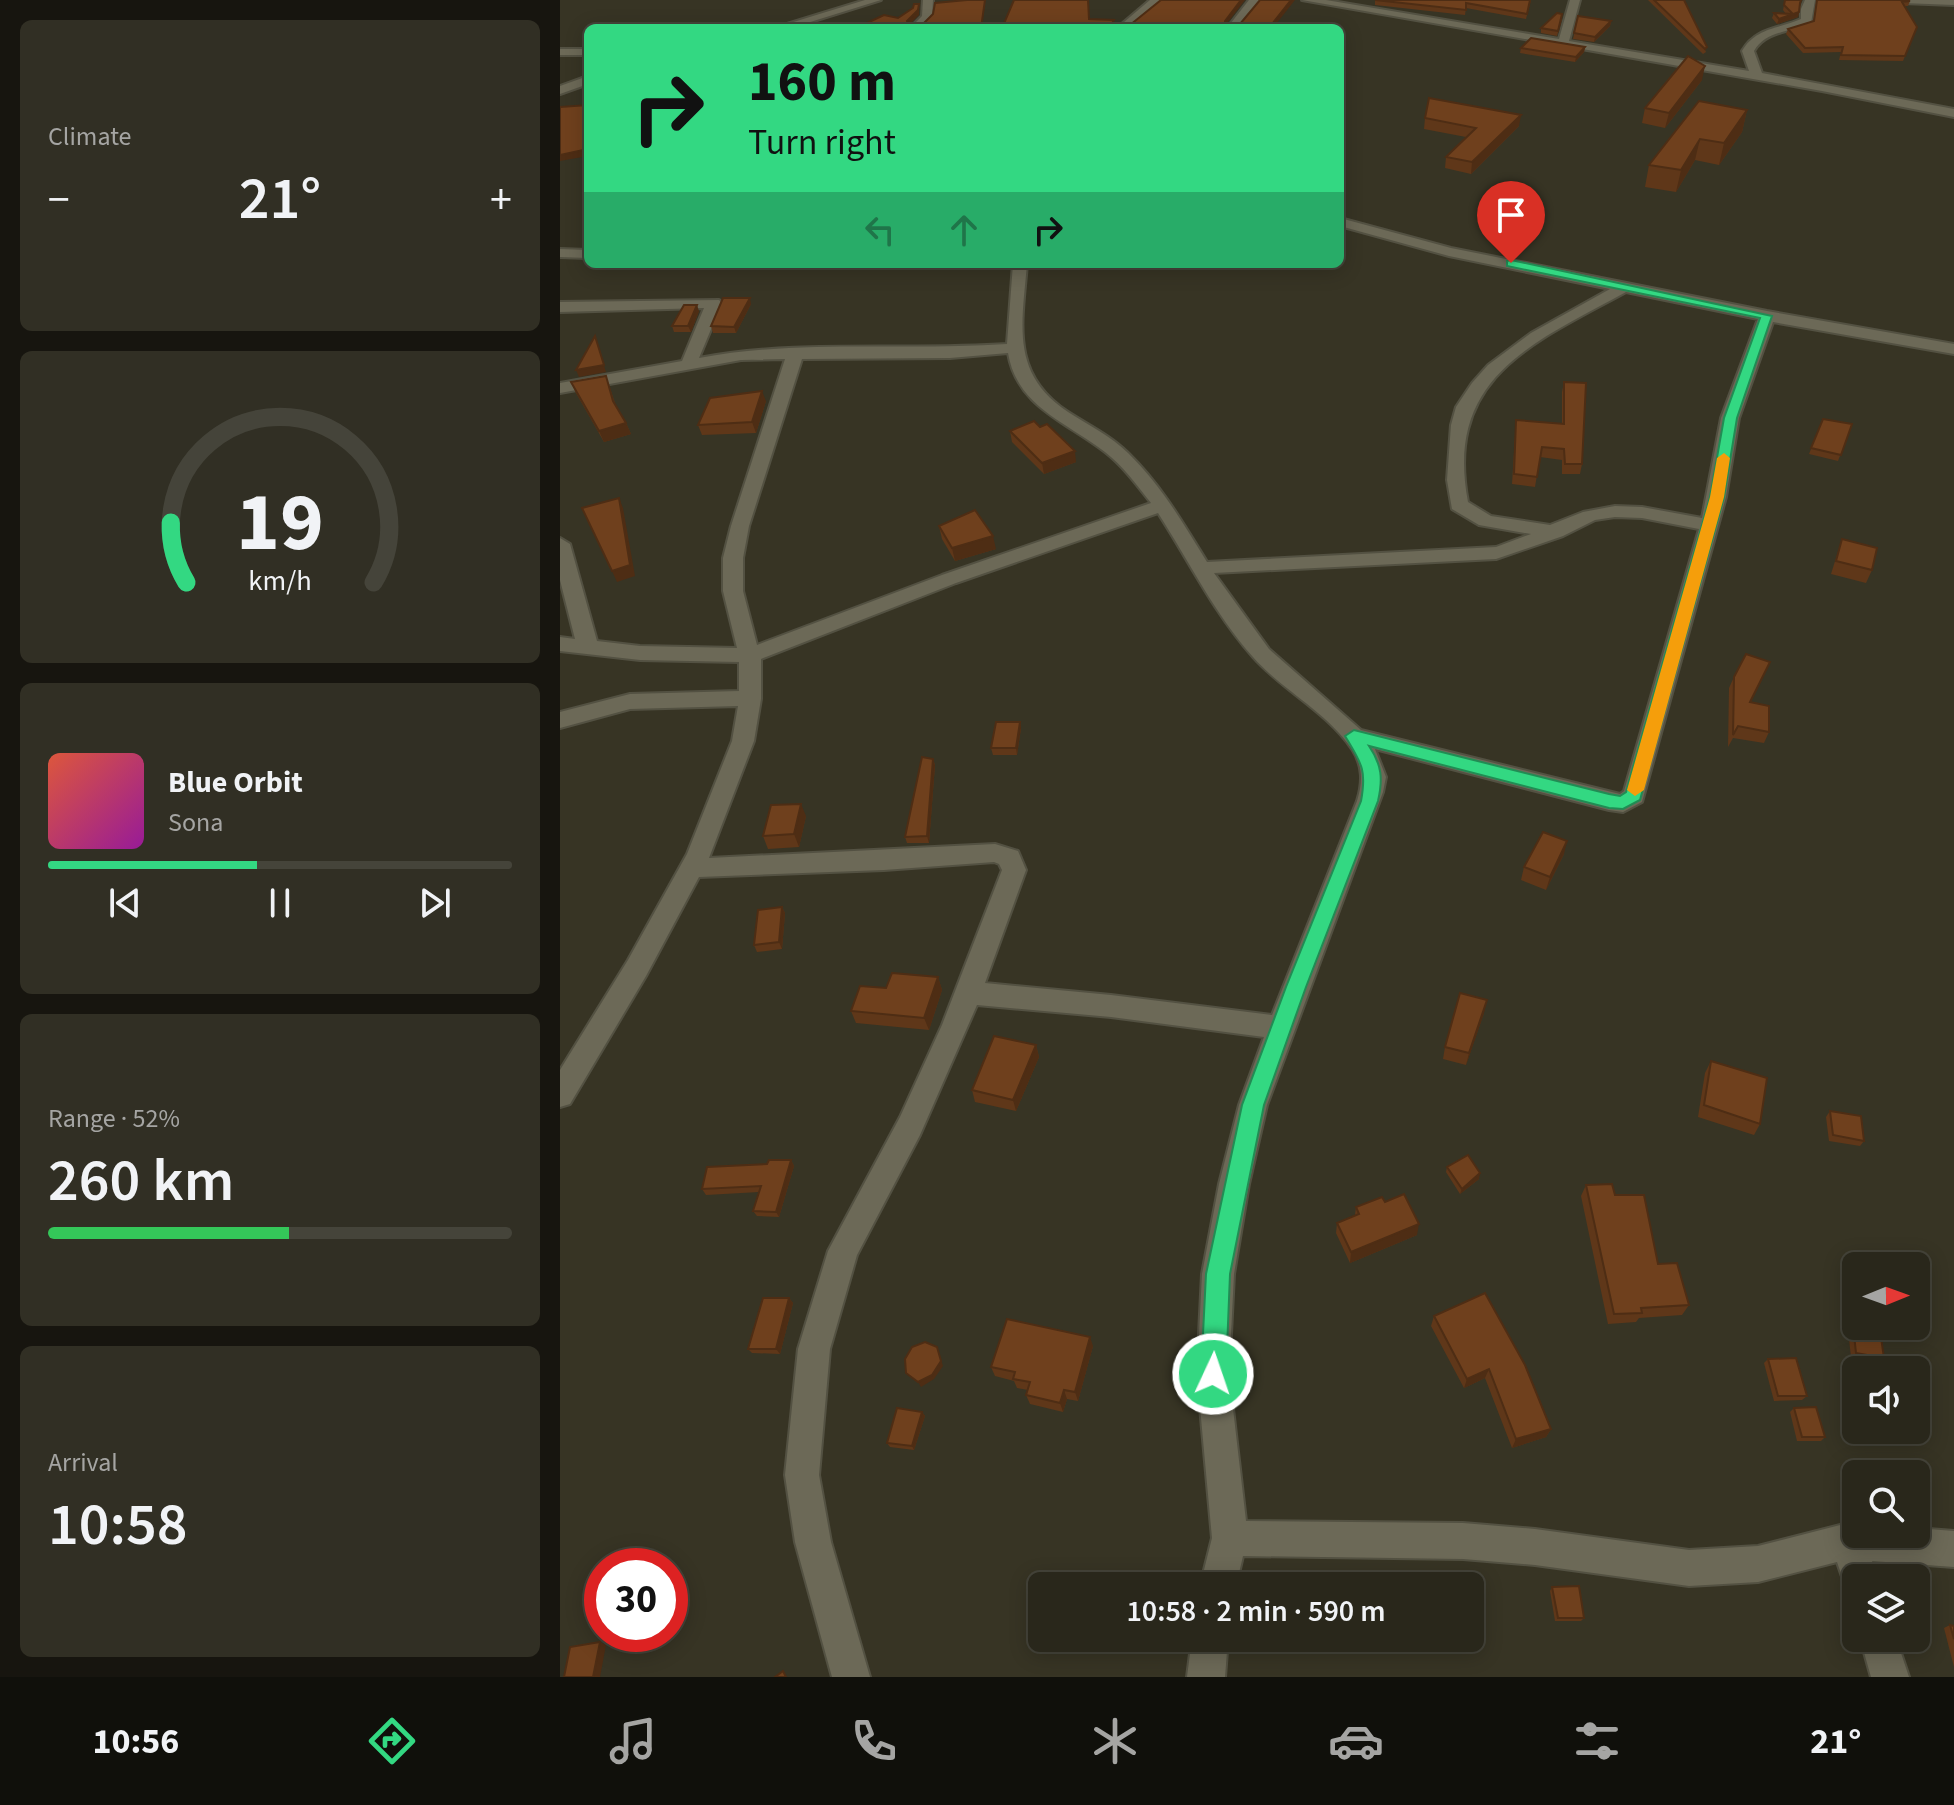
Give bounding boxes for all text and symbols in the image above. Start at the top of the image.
text: 160 m [748,43,896,122]
icon: right [616,56,720,160]
text: Turn right [748,117,896,168]
text: Climate [48,118,132,155]
text: 21° [239,157,321,242]
text: − [48,169,70,232]
text: + [490,169,512,232]
pin [1477,181,1545,263]
icon: arrive [1489,193,1533,237]
icon: left [858,208,902,252]
icon: ahead [942,208,986,252]
icon: right [1026,208,1070,252]
text: 19 [236,464,324,582]
text: km/h [248,561,312,601]
text: Blue Orbit [168,761,303,804]
text: Sona [168,804,223,841]
icon: previous [103,881,147,925]
icon: pause [258,881,302,925]
icon: next [413,881,457,925]
text: Range · 52% [48,1100,180,1137]
text: 260 km [48,1139,234,1224]
north arrow [1842,1252,1930,1340]
map controls [1842,1252,1930,1652]
position arrow [1171,1332,1255,1416]
button: sound [1842,1356,1930,1444]
text: Arrival [48,1444,118,1481]
button: search [1842,1460,1930,1548]
text: 10:58 [48,1483,188,1568]
speed limit sign: 30 [584,1548,688,1652]
button: layers [1842,1564,1930,1652]
text: 10:58 · 2 min · 590 m [1126,1590,1386,1633]
icon: directions [364,1713,420,1769]
icon: music [605,1713,661,1769]
icon: phone [846,1713,902,1769]
icon: climate [1087,1713,1143,1769]
icon: car [1328,1713,1384,1769]
icon: filters [1569,1713,1625,1769]
text: 10:56 [93,1716,179,1767]
text: 21° [1810,1716,1862,1767]

